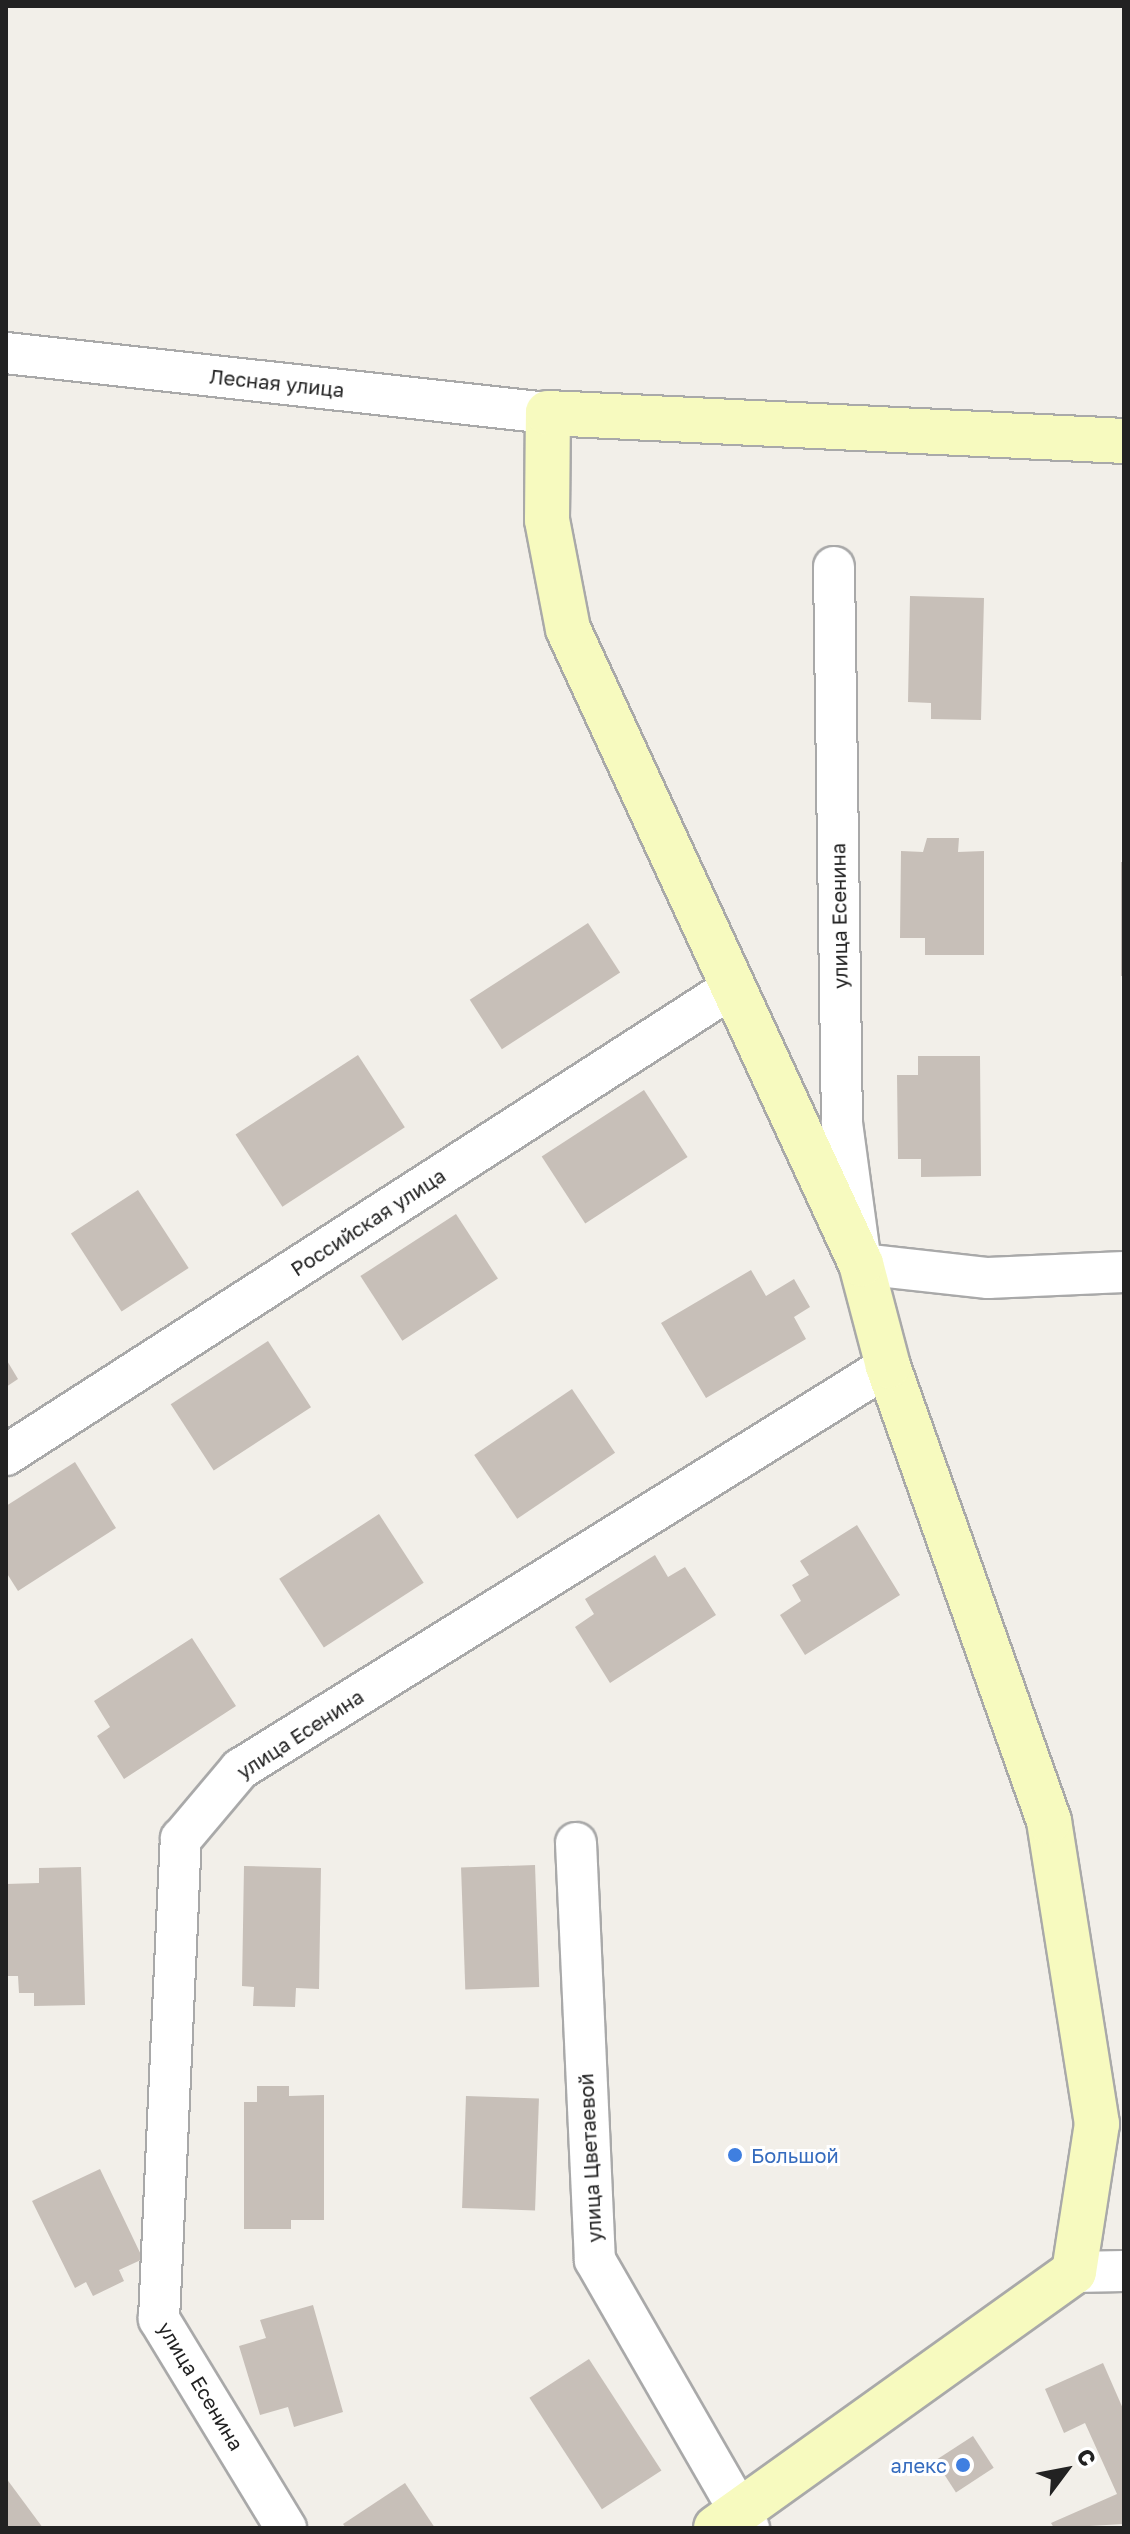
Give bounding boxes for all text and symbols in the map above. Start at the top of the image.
street label: Лесная улица [208,364,346,402]
street label: улица Есенина [826,843,852,989]
street label: Российская улица [286,1163,450,1281]
street label: улица Есенина [232,1684,368,1784]
street label: улица Цветаевой [574,2073,606,2243]
place label: Большой [751,2143,839,2167]
marker: Большой [726,2146,744,2164]
street label: улица Есенина [153,2317,249,2455]
north arrow [1026,2430,1106,2510]
text: С [1071,2443,1102,2471]
place label: алекс [890,2453,947,2477]
marker: алекс [954,2456,972,2474]

